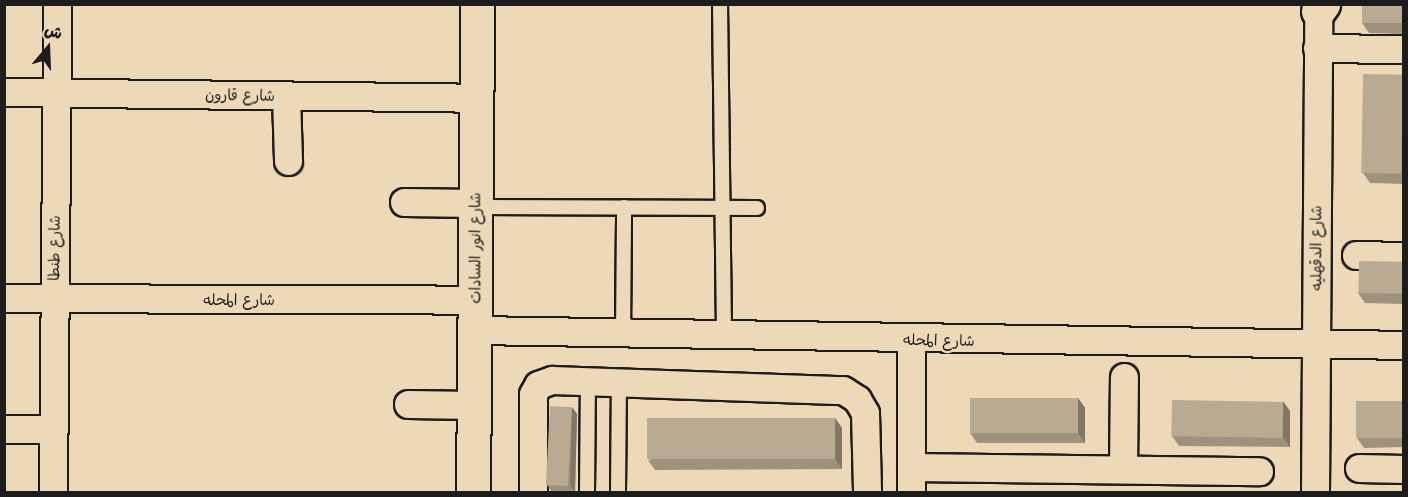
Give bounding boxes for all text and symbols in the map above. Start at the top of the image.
north arrow [18,18,78,78]
text: ش [42,18,66,43]
street label: شارع قارون [205,85,275,105]
street label: شارع انور السادات [466,192,484,304]
street label: شارع الدقهليه [1307,205,1325,291]
street label: شارع طنطا [44,215,64,281]
street label: شارع المحله [203,291,275,309]
street label: شارع المحله [903,330,975,350]

